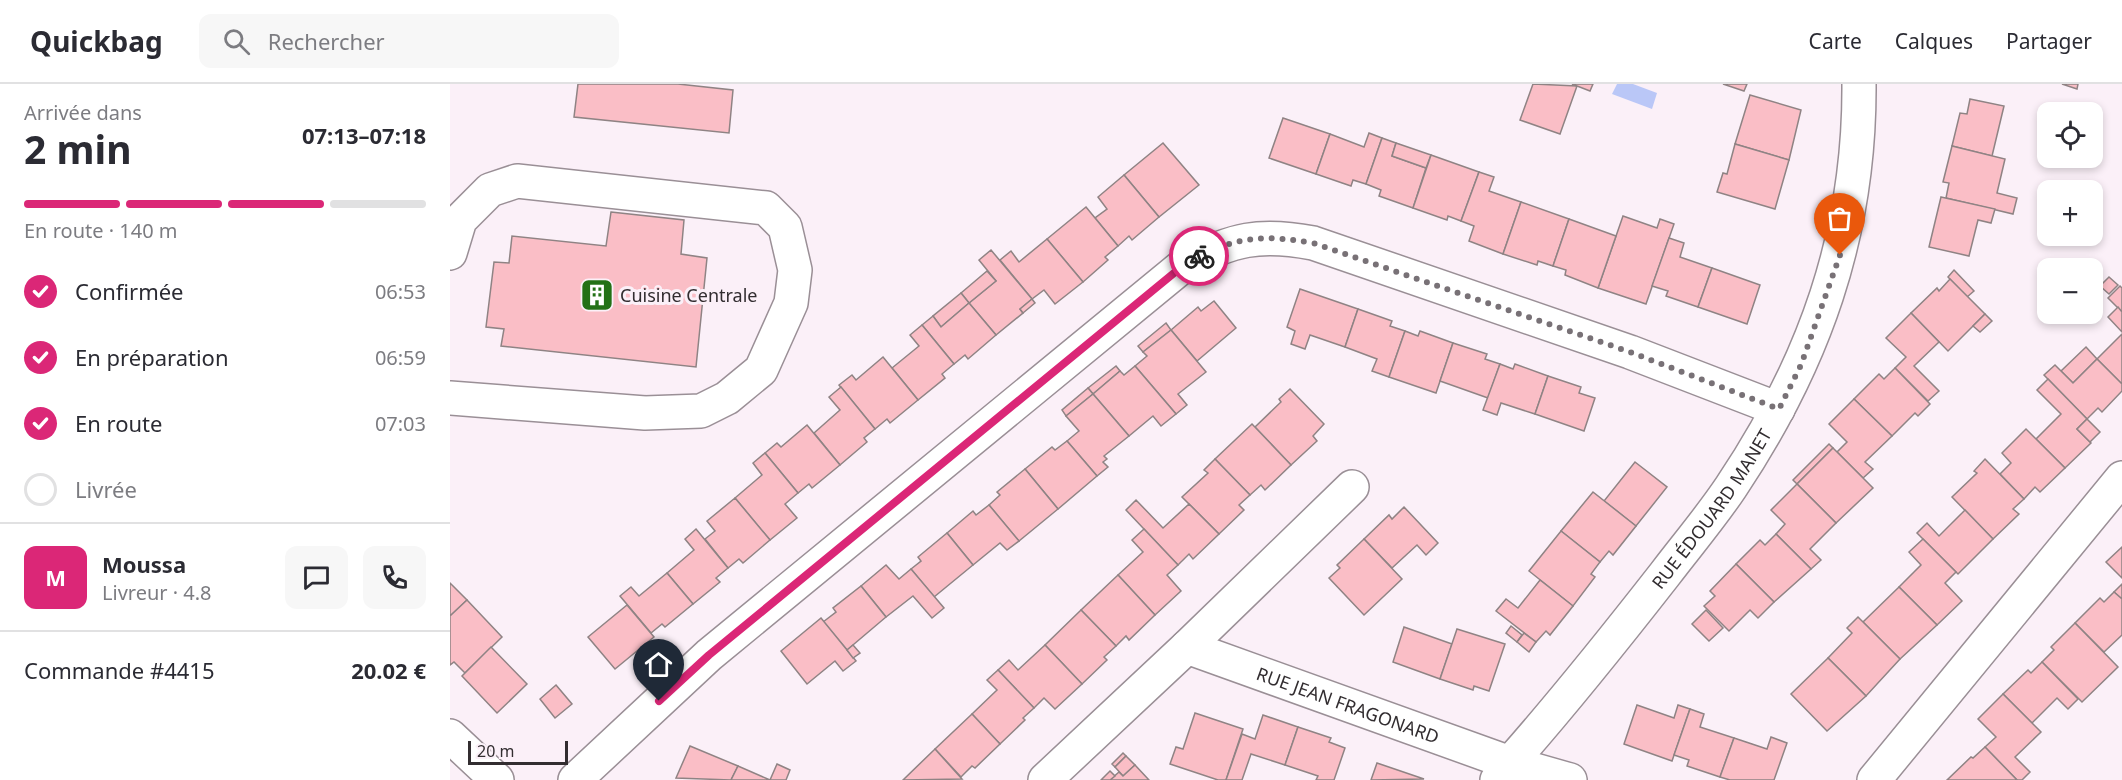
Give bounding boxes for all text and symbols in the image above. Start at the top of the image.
search box [199,14,619,68]
text: Quickbag [30,22,163,60]
icon: search [220,25,253,58]
text: Rechercher [268,26,385,56]
text: Carte [1809,27,1862,55]
text: Calques [1895,27,1973,55]
text: Partager [2006,27,2092,55]
text: Arrivée dans [24,99,142,126]
map controls [2037,102,2103,324]
button: locate [2037,102,2103,168]
text: 07:13–07:18 [302,120,426,150]
text: 2 min [24,122,131,175]
button: + [2037,180,2103,246]
pin [1814,193,1865,255]
icon: bag [1823,202,1856,235]
text: En route · 140 m [24,217,177,244]
courier [1169,226,1229,286]
icon: bike [1183,240,1216,273]
button: − [2037,258,2103,324]
icon: check [24,275,57,308]
text: Confirmée [75,276,184,306]
building icon: Cuisine Centrale [579,277,615,313]
text: 06:53 [375,278,426,305]
place label: Cuisine Centrale [620,283,757,307]
icon: check [24,341,57,374]
text: En préparation [75,342,229,372]
text: 06:59 [375,344,426,371]
icon: check [24,407,57,440]
text: En route [75,408,162,438]
text: 07:03 [375,410,426,437]
street label: RUE ÉDOUARD MANET [1646,424,1777,594]
text: Livrée [75,474,137,504]
button: chat [285,546,348,609]
button: phone [363,546,426,609]
text: Moussa [102,549,186,579]
text: M [45,562,66,592]
text: Livreur · 4.8 [102,579,212,606]
pin [633,639,684,701]
icon: home [642,648,675,681]
text: Commande #4415 [24,655,215,685]
text: 20.02 € [351,655,426,685]
street label: RUE JEAN FRAGONARD [1253,661,1442,749]
scale bar [468,738,568,766]
text: 20 m [477,740,514,762]

